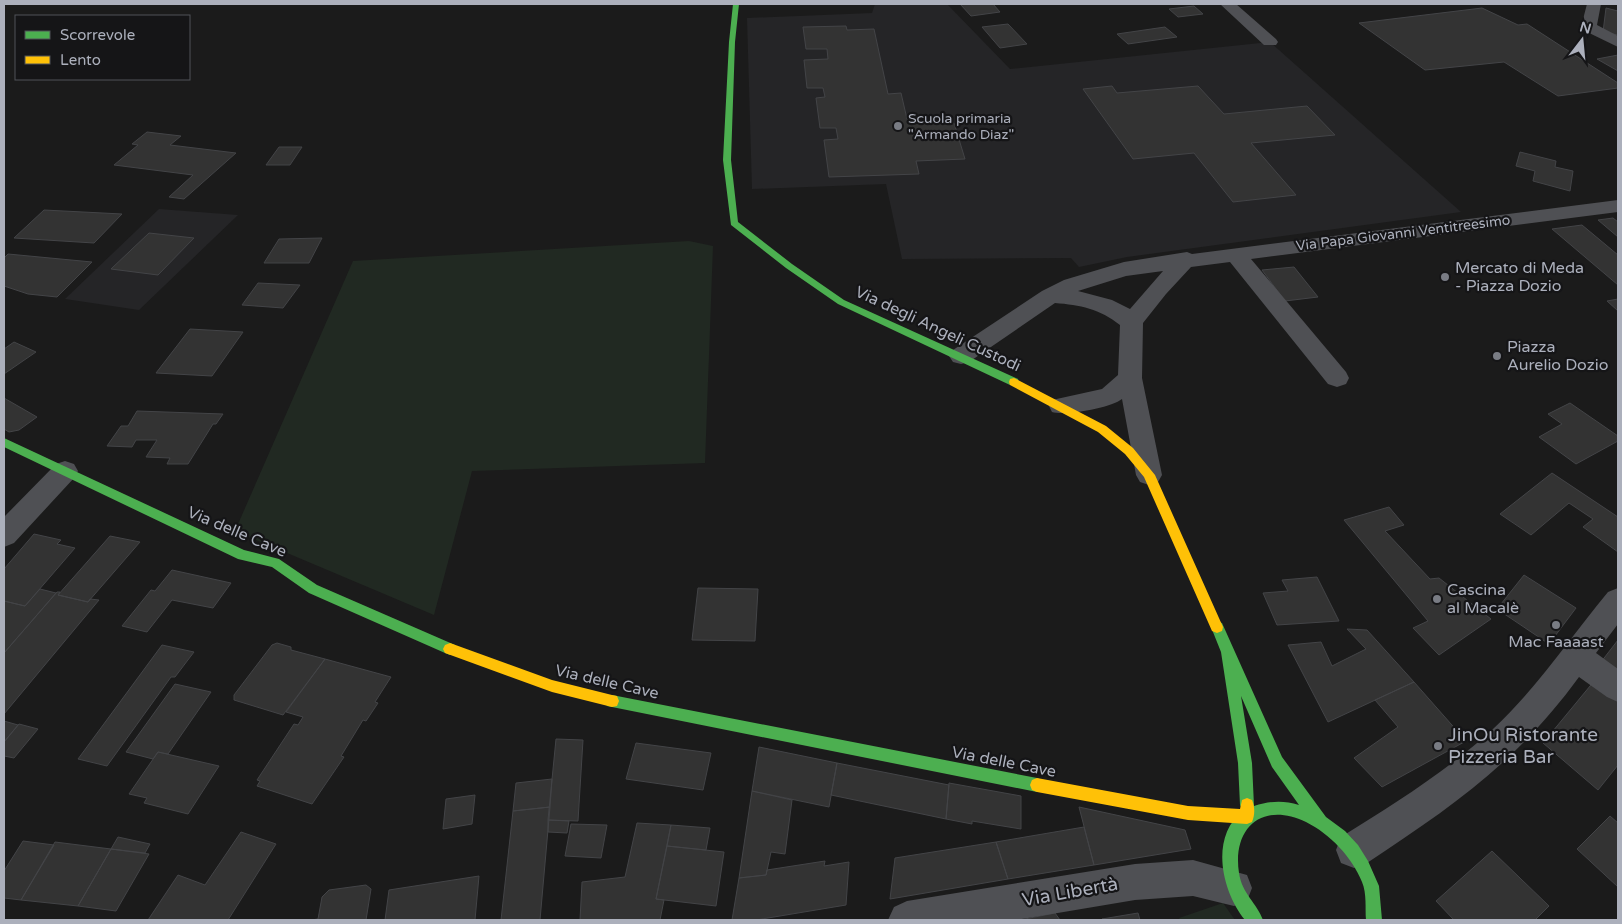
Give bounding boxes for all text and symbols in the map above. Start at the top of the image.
legend [15,15,190,80]
north arrow [1557,15,1607,65]
text: N [1578,18,1593,38]
text: Scorrevole [60,26,135,44]
text: Lento [60,51,101,69]
place label: Scuola primaria "Armando Diaz" [908,110,1014,143]
marker: Scuola primaria "Armando Diaz" [892,120,904,132]
street label: Via Papa Giovanni Ventitreesimo [1295,211,1511,255]
place label: Mercato di Meda - Piazza Dozio [1455,258,1584,296]
marker: Mercato di Meda - Piazza Dozio [1439,271,1451,283]
street label: Via degli Angeli Custodi [852,282,1024,376]
place label: Piazza Aurelio Dozio [1507,337,1608,375]
marker: Piazza Aurelio Dozio [1491,350,1503,362]
street label: Via delle Cave [184,502,290,562]
place label: Cascina al Macalè [1447,580,1519,618]
marker: Cascina al Macalè [1431,593,1443,605]
marker: Mac Faaaast [1550,619,1562,631]
place label: Mac Faaaast [1508,632,1604,652]
street label: Via delle Cave [553,660,661,704]
place label: JinOu Ristorante Pizzeria Bar [1448,724,1598,768]
marker: JinOu Ristorante Pizzeria Bar [1432,740,1444,752]
street label: Via delle Cave [950,742,1058,782]
street label: Via Libertà [1020,873,1120,911]

